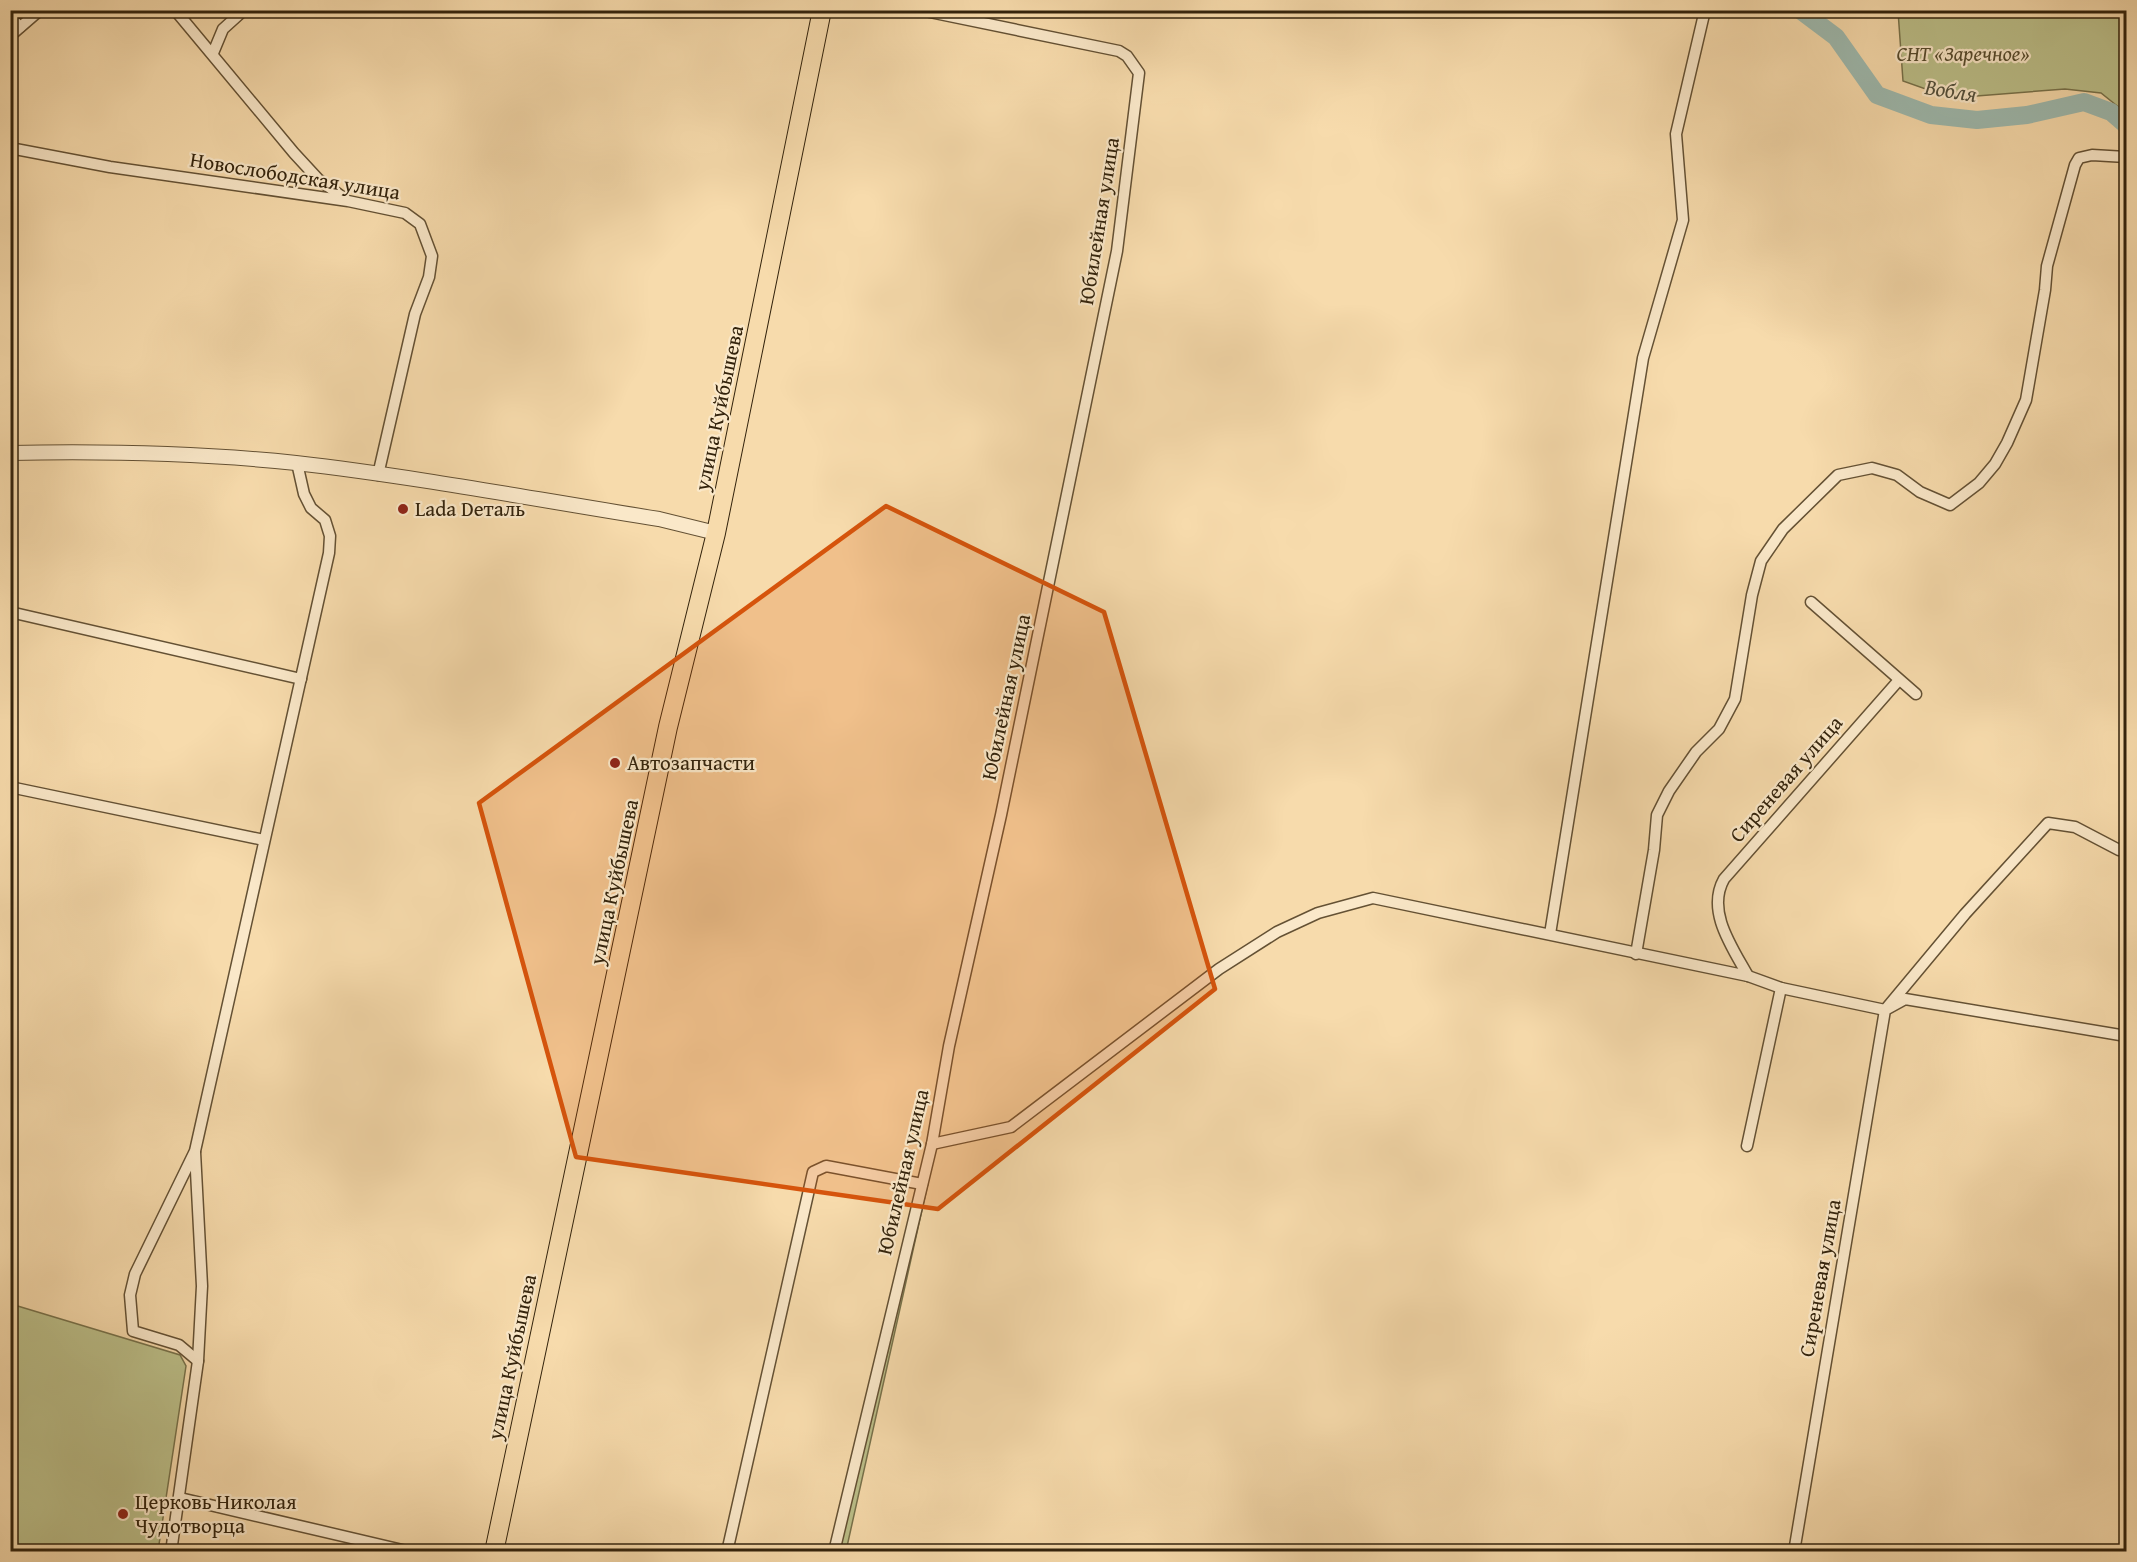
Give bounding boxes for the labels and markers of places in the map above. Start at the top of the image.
place label: Lada Dеталь [415,493,525,524]
marker: Lada Dеталь [396,502,410,516]
place label: Автозапчасти [627,747,755,778]
marker: Автозапчасти [608,756,622,770]
place label: Церковь Николая Чудотворца [135,1486,297,1541]
marker: Церковь Николая Чудотворца [116,1507,130,1521]

